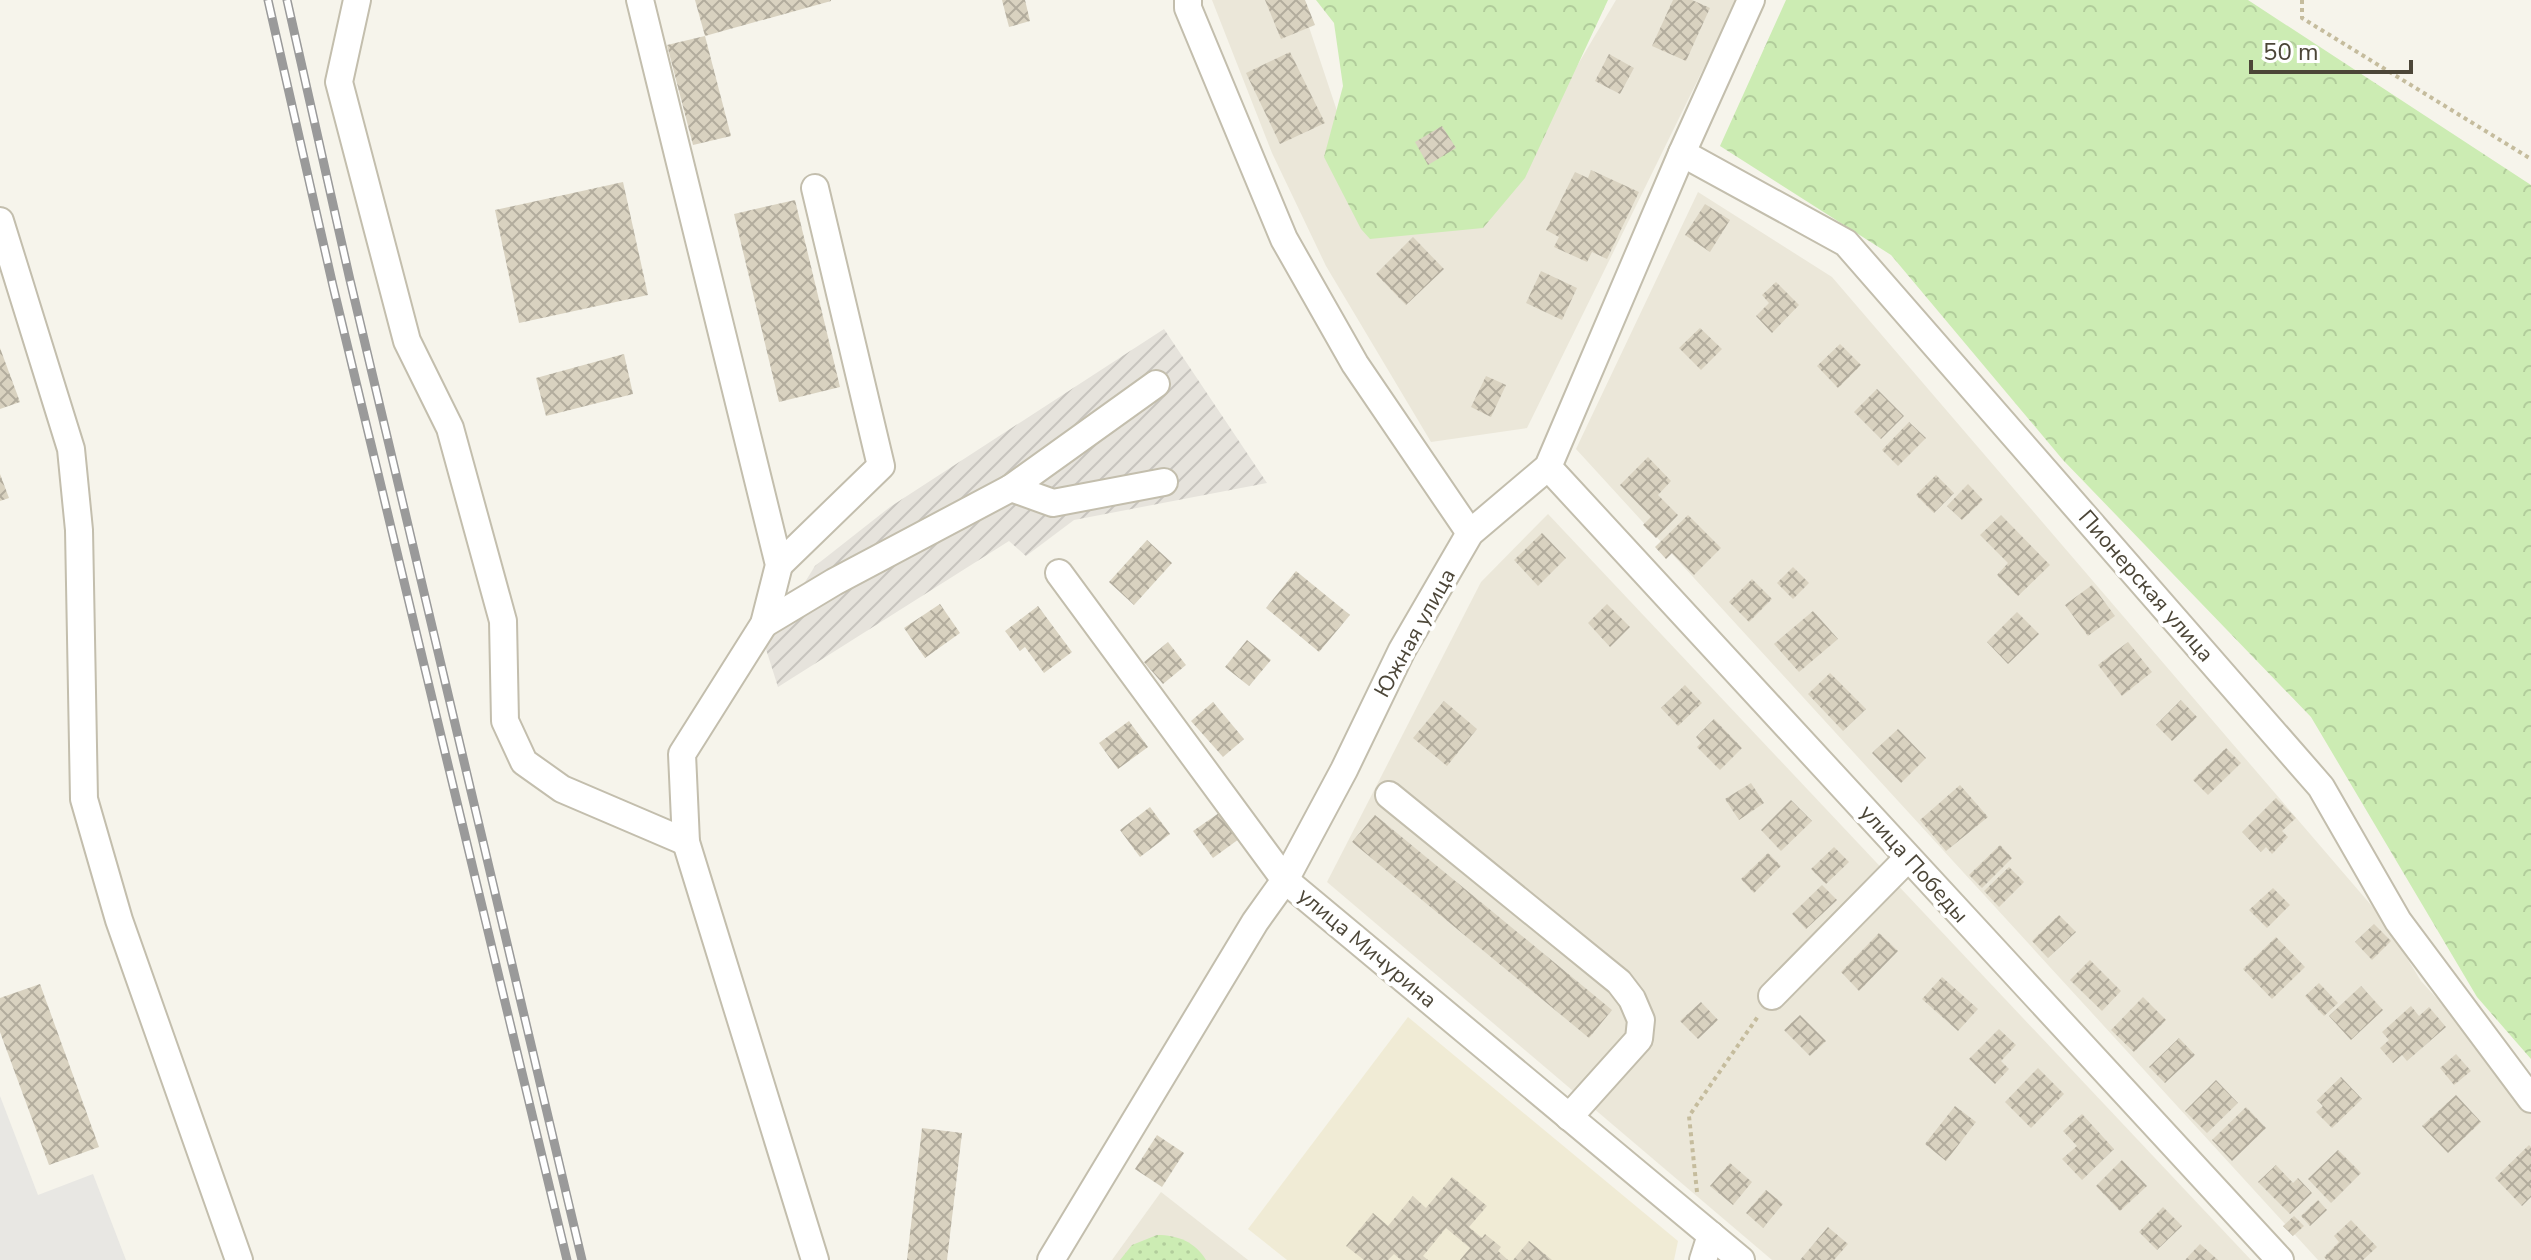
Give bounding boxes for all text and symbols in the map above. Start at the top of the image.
scale bar [2251,24,2411,74]
text: 50 m [2263,36,2319,68]
street label: Пионерская улица [2072,504,2220,668]
street label: Южная улица [1367,563,1463,703]
street label: улица Победы [1853,798,1975,930]
street label: улица Мичурина [1291,881,1443,1015]

